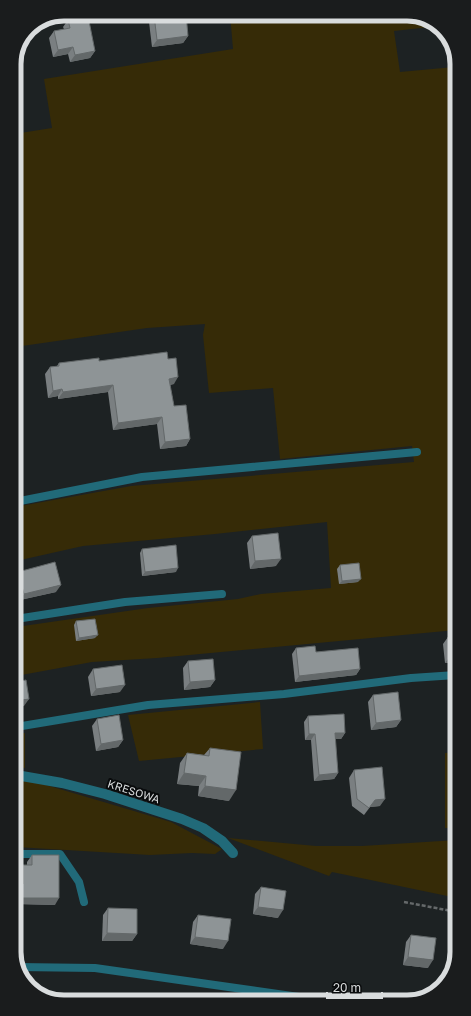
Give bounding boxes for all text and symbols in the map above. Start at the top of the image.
street label: KRESOWA [106,776,162,806]
scale bar [327,974,382,1000]
text: 20 m [333,980,361,995]

